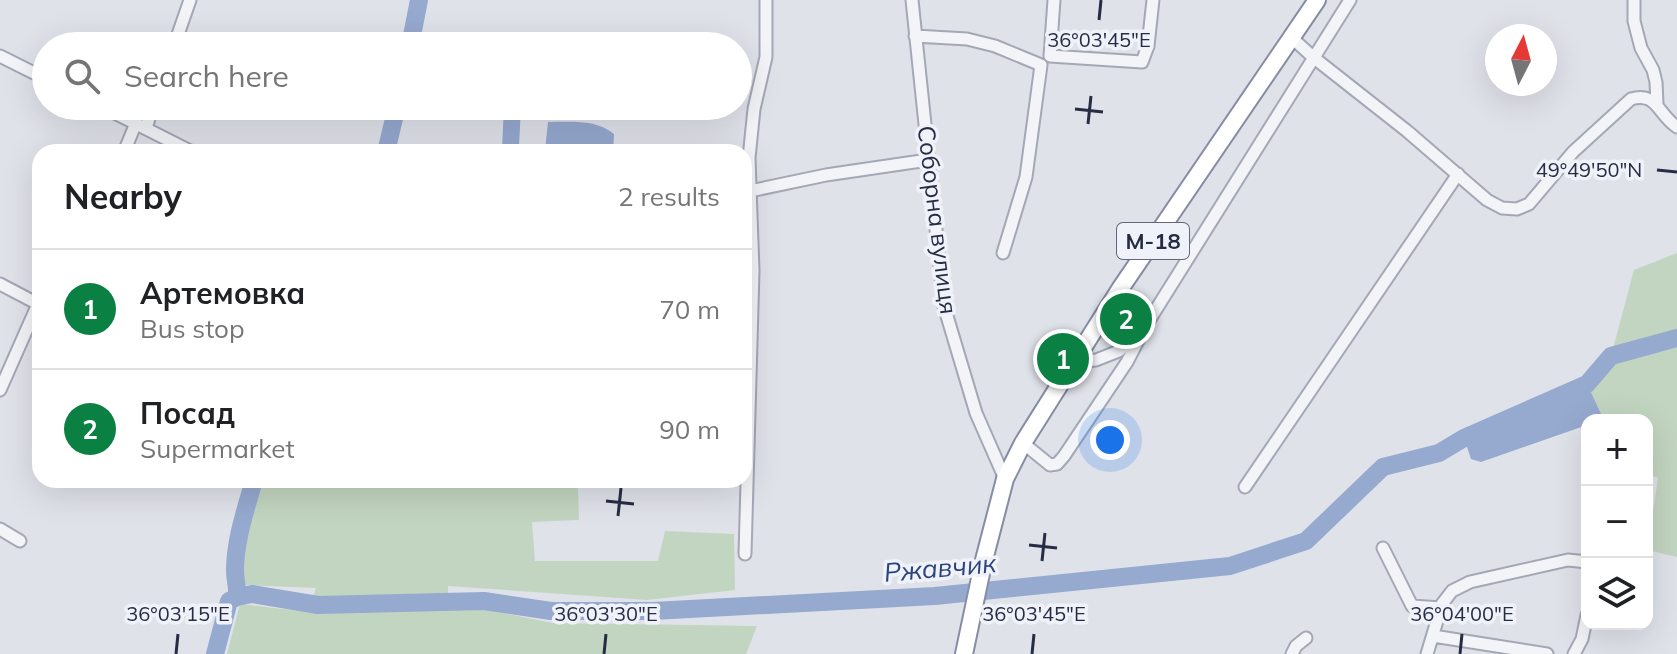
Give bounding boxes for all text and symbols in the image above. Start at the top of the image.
north arrow [1485,24,1557,96]
text: 36°03'45"E [1047,27,1151,52]
search box [32,32,752,120]
icon: search [60,54,104,98]
text: Search here [124,57,289,95]
street label: Соборна вулиця [912,124,964,316]
text: 49°49'50"N [1536,157,1642,182]
text: Nearby [64,175,182,218]
text: 2 results [618,180,720,213]
road number: М-18 [1117,223,1189,259]
text: Артемовка [140,274,305,312]
pin: 2 [1100,289,1152,349]
text: 1 [82,293,98,326]
text: 70 m [659,293,720,326]
text: Bus stop [140,312,245,345]
pin: 1 [1037,329,1089,389]
text: Посад [140,394,235,432]
text: 2 [82,413,98,446]
text: 90 m [659,413,720,446]
map controls [1581,414,1653,630]
button: + [1581,414,1653,486]
your location [1090,420,1130,460]
text: Supermarket [140,432,295,465]
button: − [1581,486,1653,558]
water label: Ржавчик [883,546,998,589]
button: layers [1581,558,1653,630]
text: 36°03'15"E [126,601,230,626]
text: 36°03'30"E [554,601,658,626]
text: 36°03'45"E [982,601,1086,626]
text: 36°04'00"E [1410,601,1514,626]

